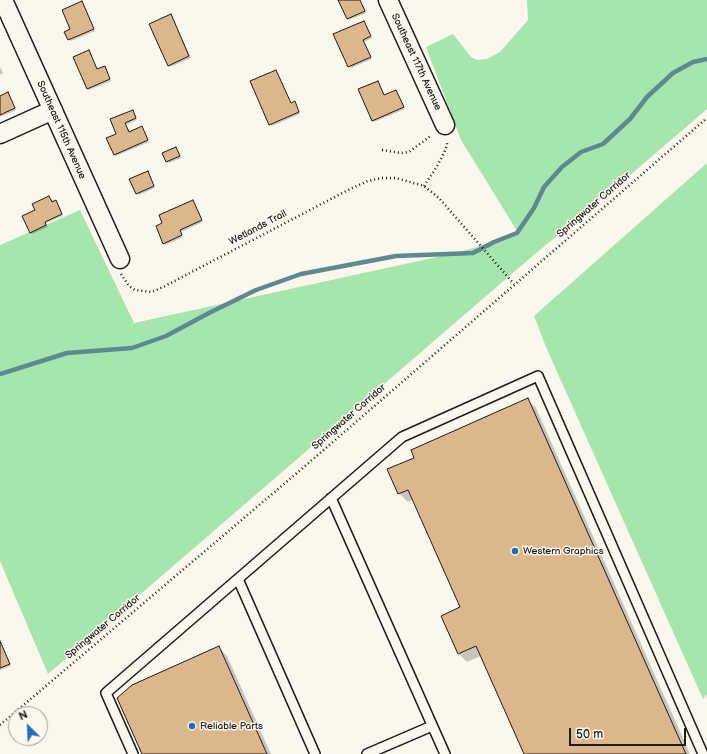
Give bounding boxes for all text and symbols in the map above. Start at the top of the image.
street label: Southeast 117th Avenue [388,12,444,112]
street label: Southeast 115th Avenue [34,79,88,181]
street label: Springwater Corridor [555,170,633,240]
street label: Wetlands Trail [227,208,289,248]
street label: Springwater Corridor [310,382,388,452]
place label: Western Graphics [523,545,604,557]
marker: Western Graphics [510,546,520,556]
street label: Springwater Corridor [63,592,143,662]
north arrow [8,706,48,746]
text: N [17,708,30,723]
place label: Reliable Parts [200,720,263,732]
scale bar [571,720,688,746]
marker: Reliable Parts [187,721,197,731]
text: 50 m [576,727,603,742]

